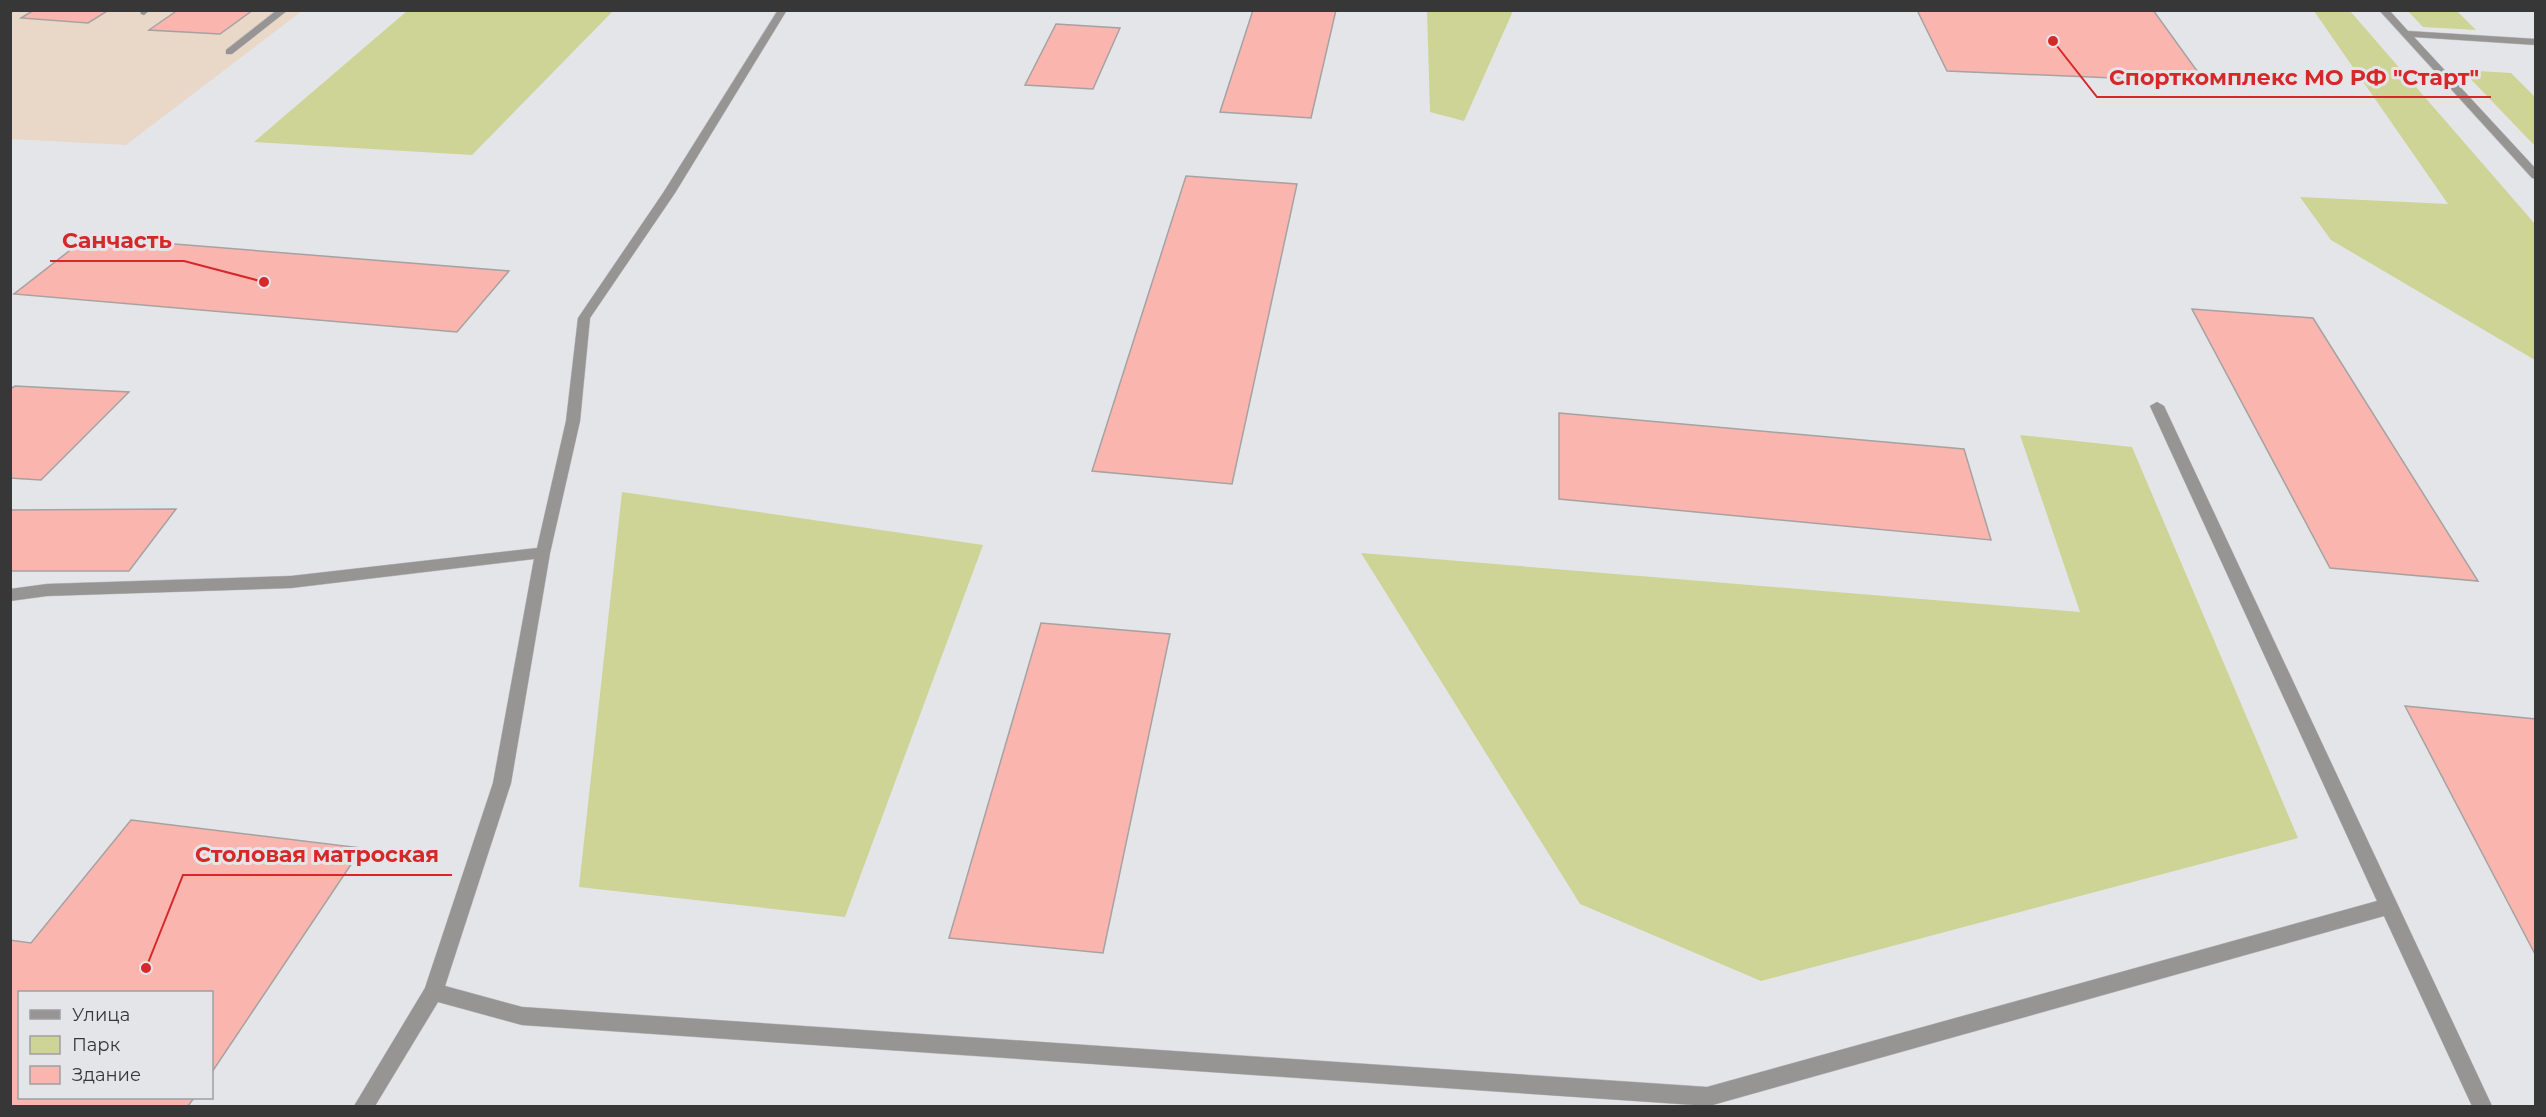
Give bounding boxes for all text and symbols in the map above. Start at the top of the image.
callout: Спорткомплекс МО РФ "Старт" [2097,57,2491,97]
text: Спорткомплекс МО РФ "Старт" [2109,64,2479,91]
callout: Cанчасть [50,221,184,261]
text: Cанчасть [62,227,172,254]
callout: Cтоловая матроская [183,835,452,875]
text: Cтоловая матроская [195,841,439,868]
legend [18,991,213,1099]
text: Улица [72,1004,130,1026]
text: Парк [72,1034,121,1056]
text: Здание [72,1064,141,1086]

